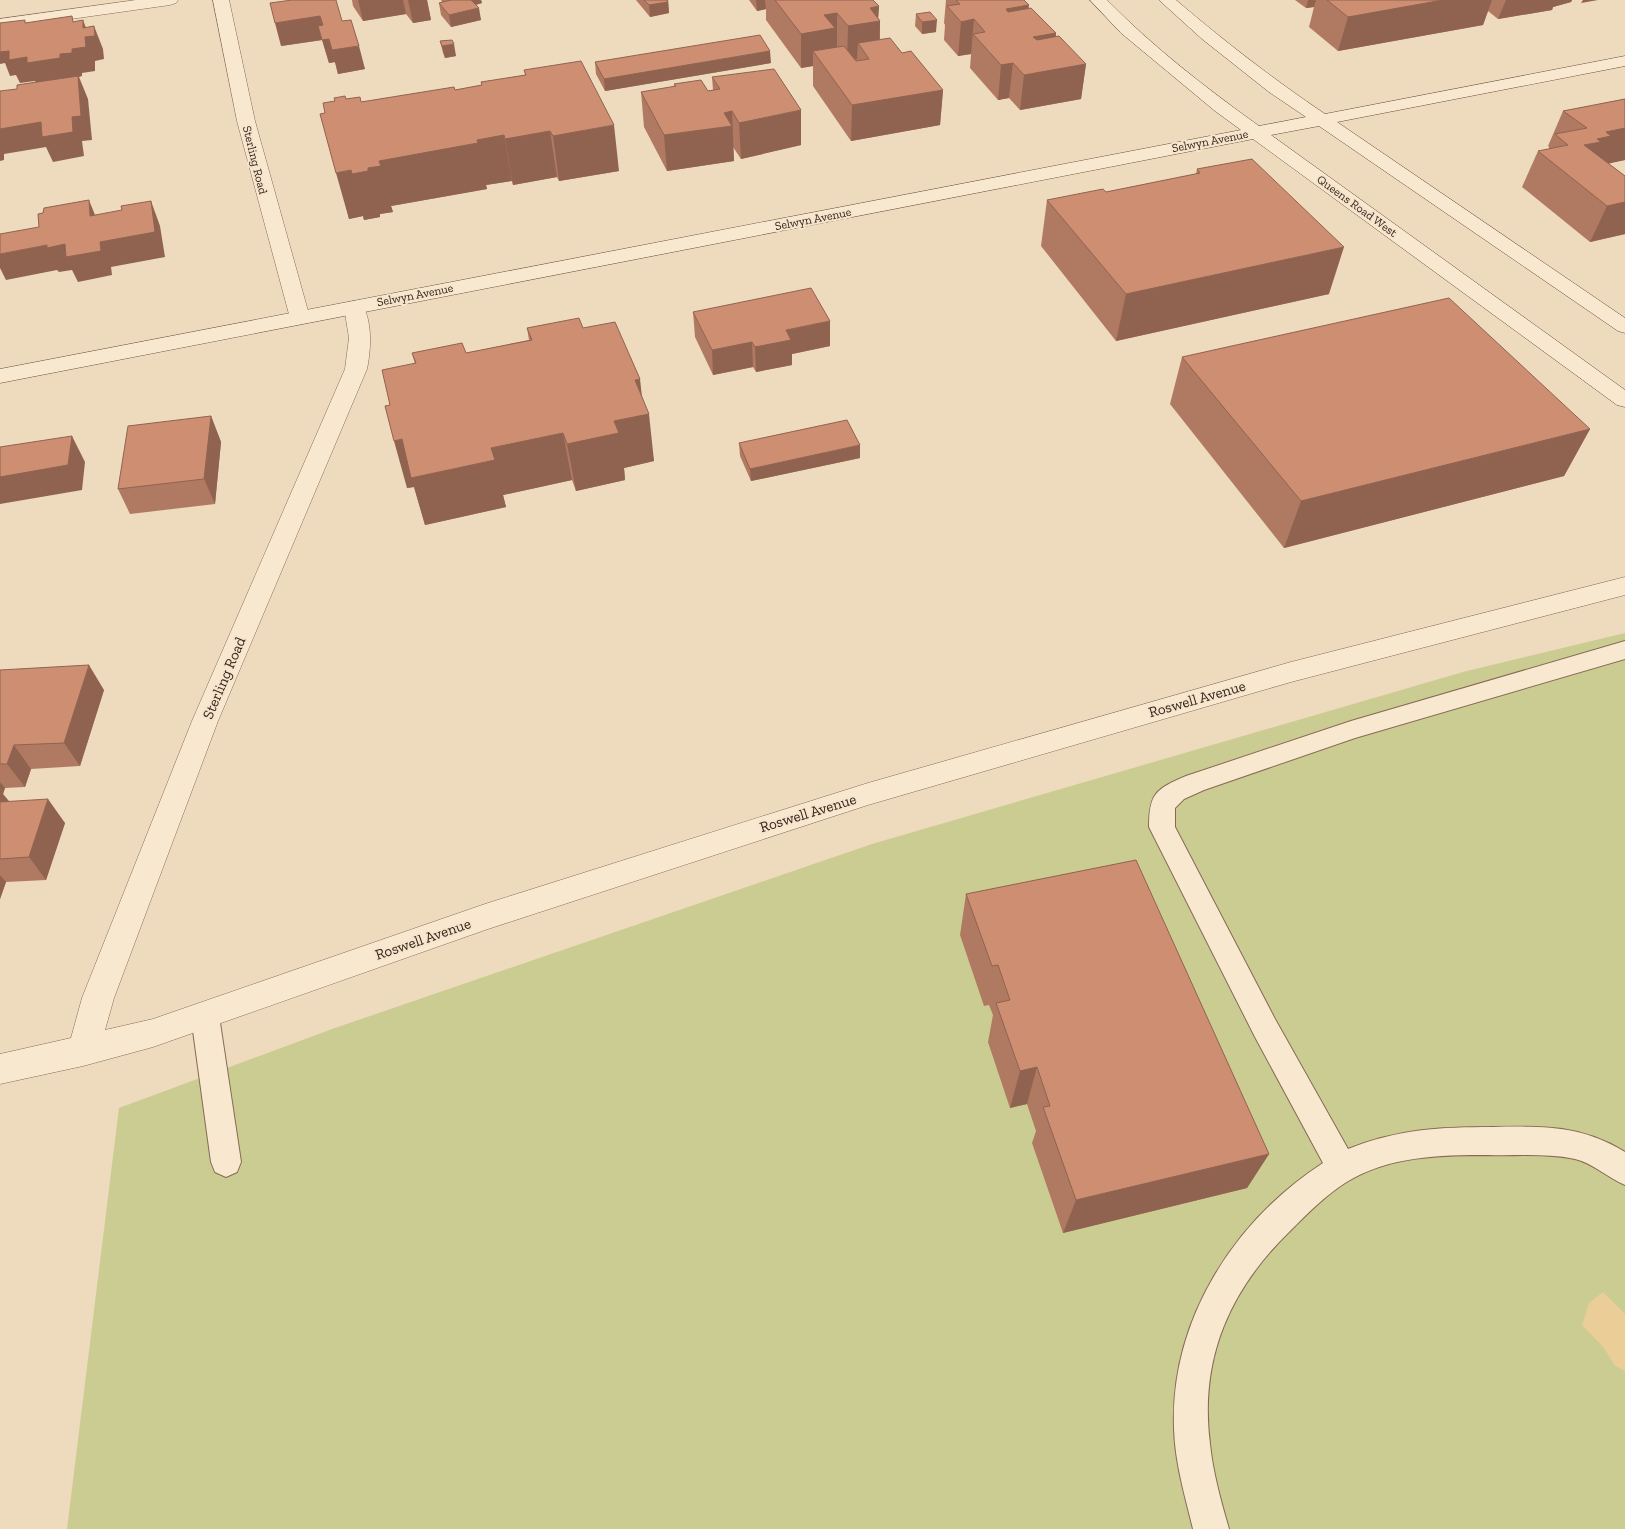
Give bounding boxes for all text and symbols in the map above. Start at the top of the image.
street label: Sterling Road [240,124,270,196]
street label: Selwyn Avenue [1171,127,1250,155]
street label: Queens Road West [1314,172,1400,240]
street label: Selwyn Avenue [774,205,853,233]
street label: Selwyn Avenue [376,281,455,309]
street label: Sterling Road [199,634,250,722]
street label: Roswell Avenue [1146,677,1248,721]
street label: Roswell Avenue [757,790,859,836]
street label: Roswell Avenue [373,914,473,964]

